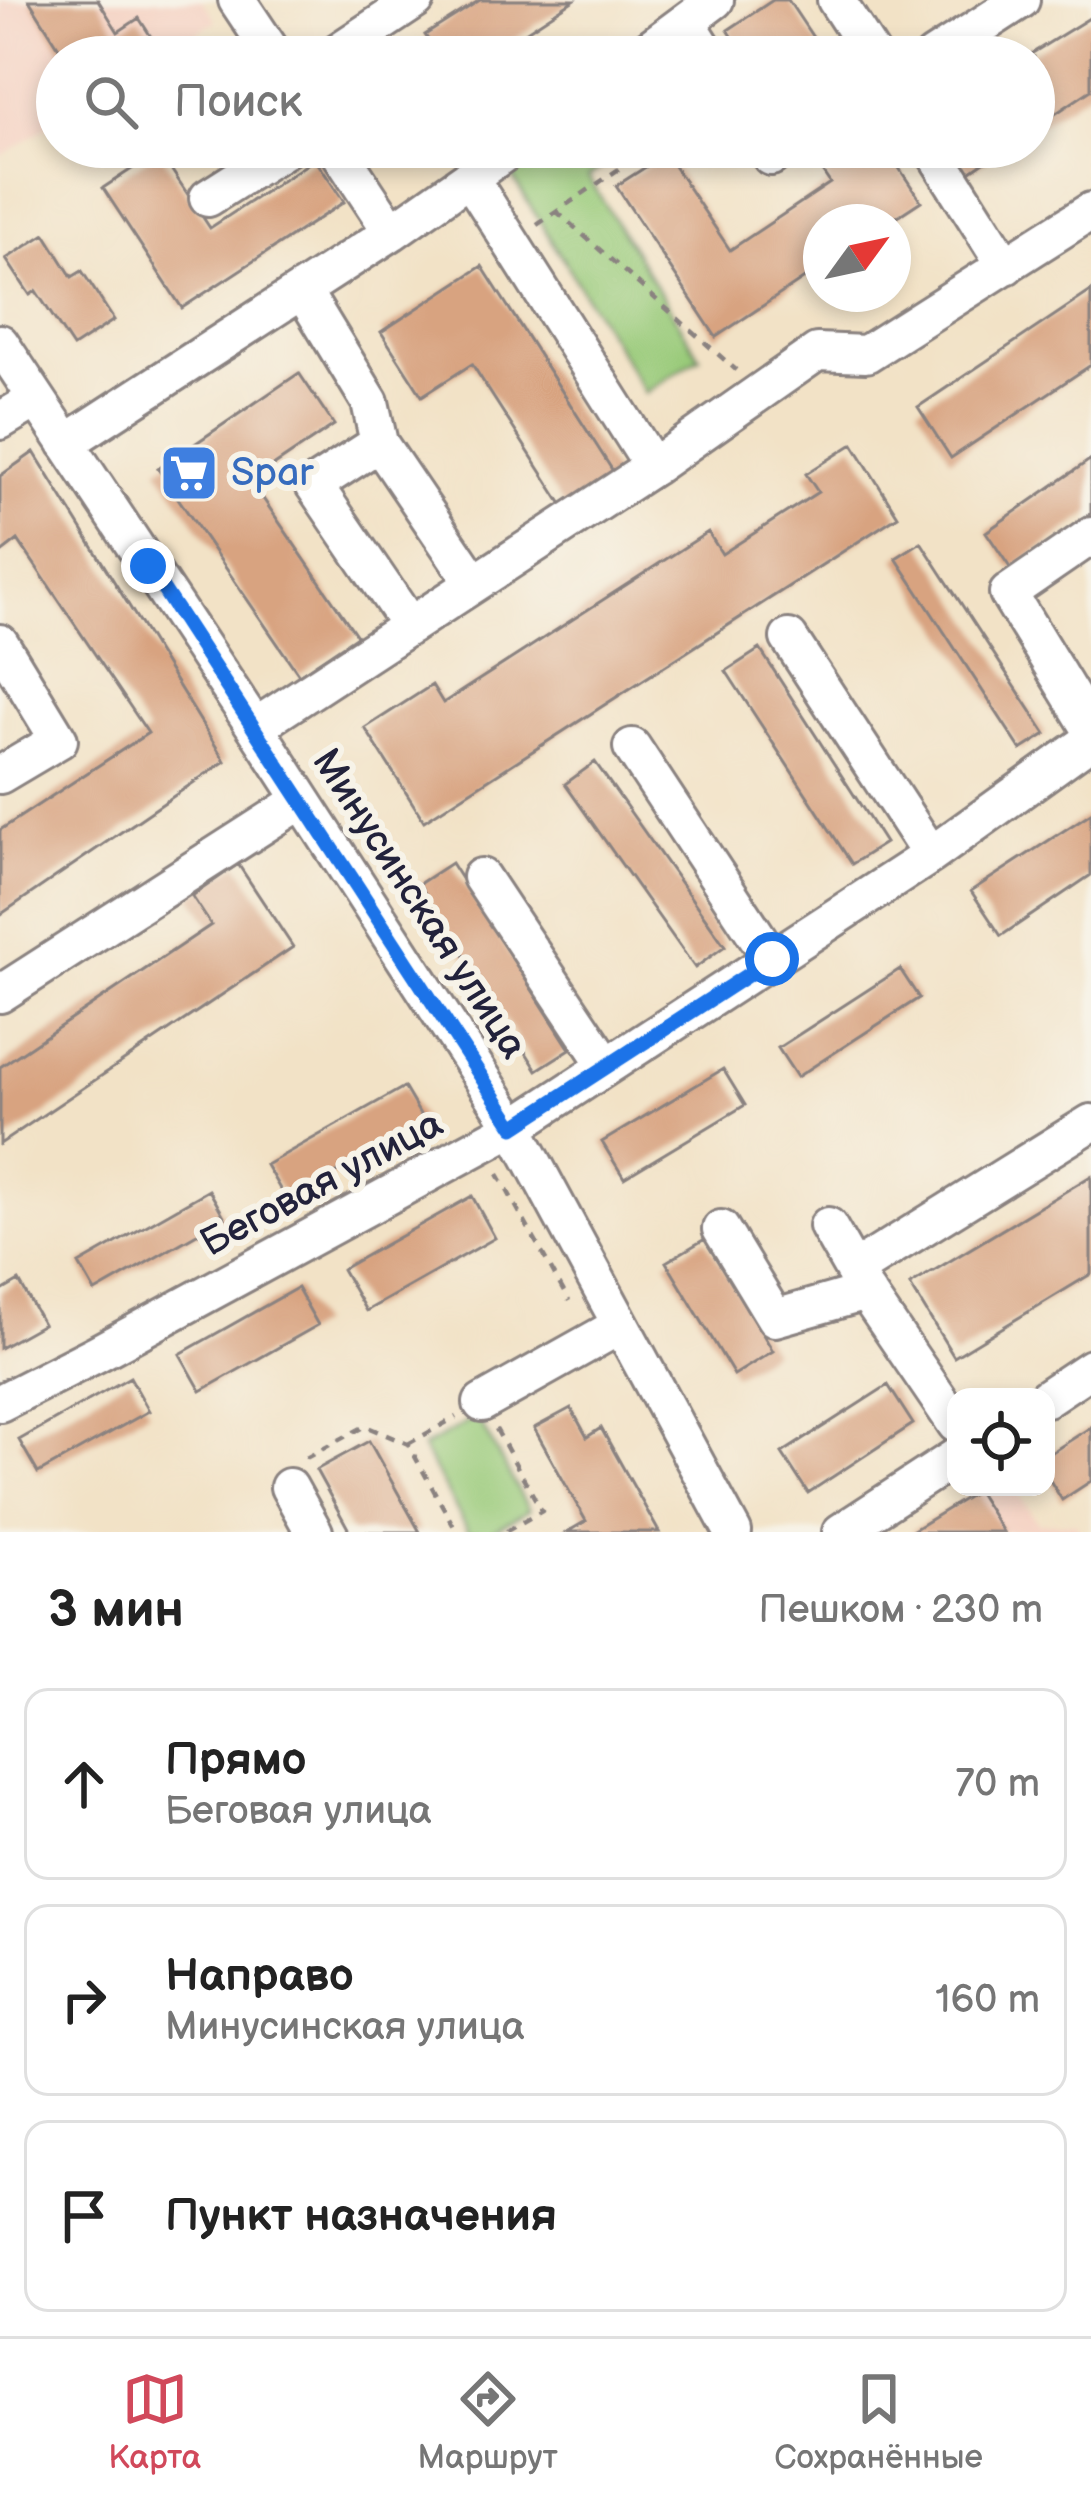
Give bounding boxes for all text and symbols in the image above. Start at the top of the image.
search box [36,36,1055,168]
icon: search [78,69,144,135]
text: Поиск [174,75,302,130]
north arrow [803,204,911,312]
supermarket icon: Spar [158,442,220,504]
place label: Spar [231,450,314,497]
route end [121,539,175,593]
street label: Минусинская улица [301,740,537,1068]
route start [745,932,799,986]
street label: Беговая улица [193,1101,451,1267]
map controls [947,1388,1055,1496]
button: locate [947,1388,1055,1496]
text: 3 мин [48,1580,184,1641]
text: Пешком · 230 m [758,1587,1043,1634]
text: Прямо [165,1733,306,1788]
icon: ahead [51,1751,117,1817]
text: 70 m [955,1761,1040,1808]
text: Беговая улица [165,1788,432,1835]
text: Направо [165,1949,354,2004]
icon: right [51,1967,117,2033]
text: 160 m [935,1977,1040,2024]
text: Минусинская улица [165,2004,525,2051]
icon: arrive [51,2183,117,2249]
text: Пункт назначения [165,2189,557,2244]
tab: Карта [108,2366,201,2478]
tab: Маршрут [418,2366,558,2478]
tab: Сохранённые [774,2366,983,2478]

